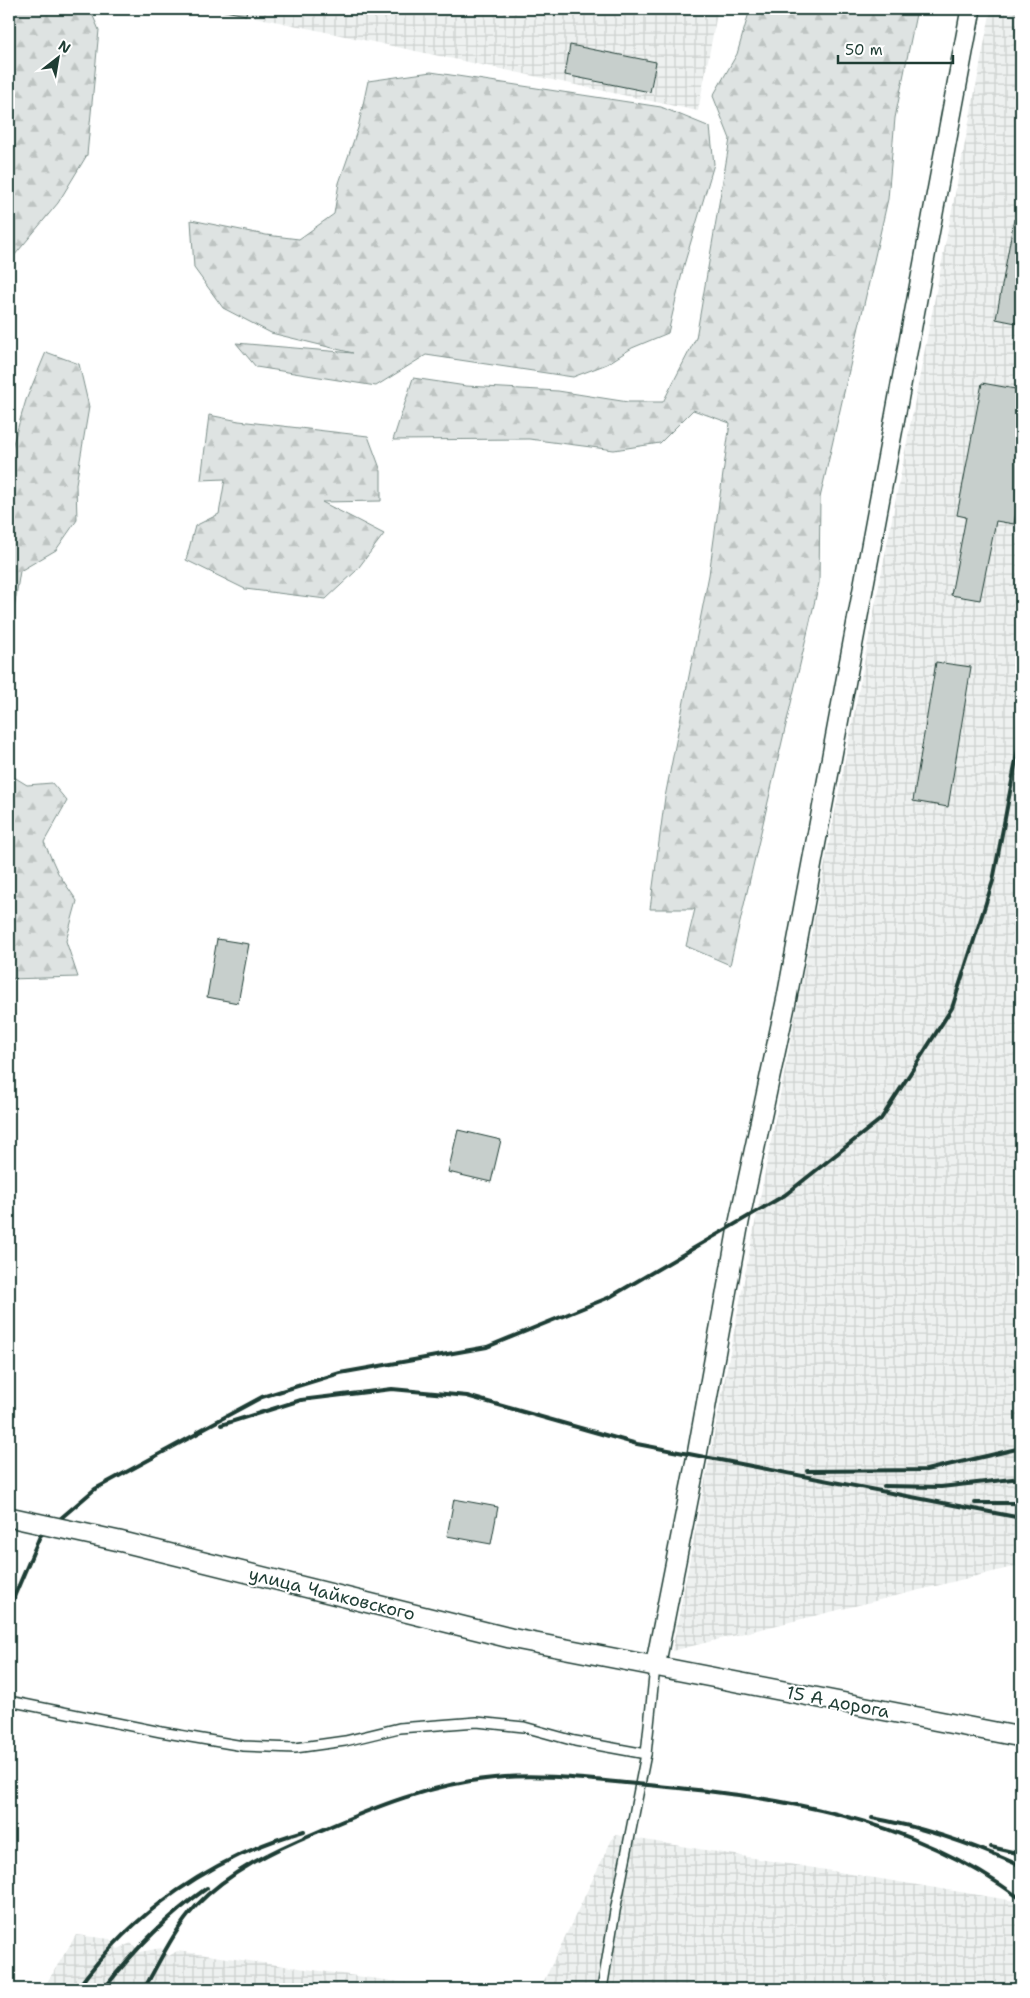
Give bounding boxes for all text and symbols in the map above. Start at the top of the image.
north arrow [32,32,82,82]
scale bar [838,32,952,64]
text: N [55,36,74,57]
text: 50 m [845,40,883,60]
street label: улица Чайковского [246,1562,418,1626]
street label: 15 А дорога [784,1680,892,1724]

